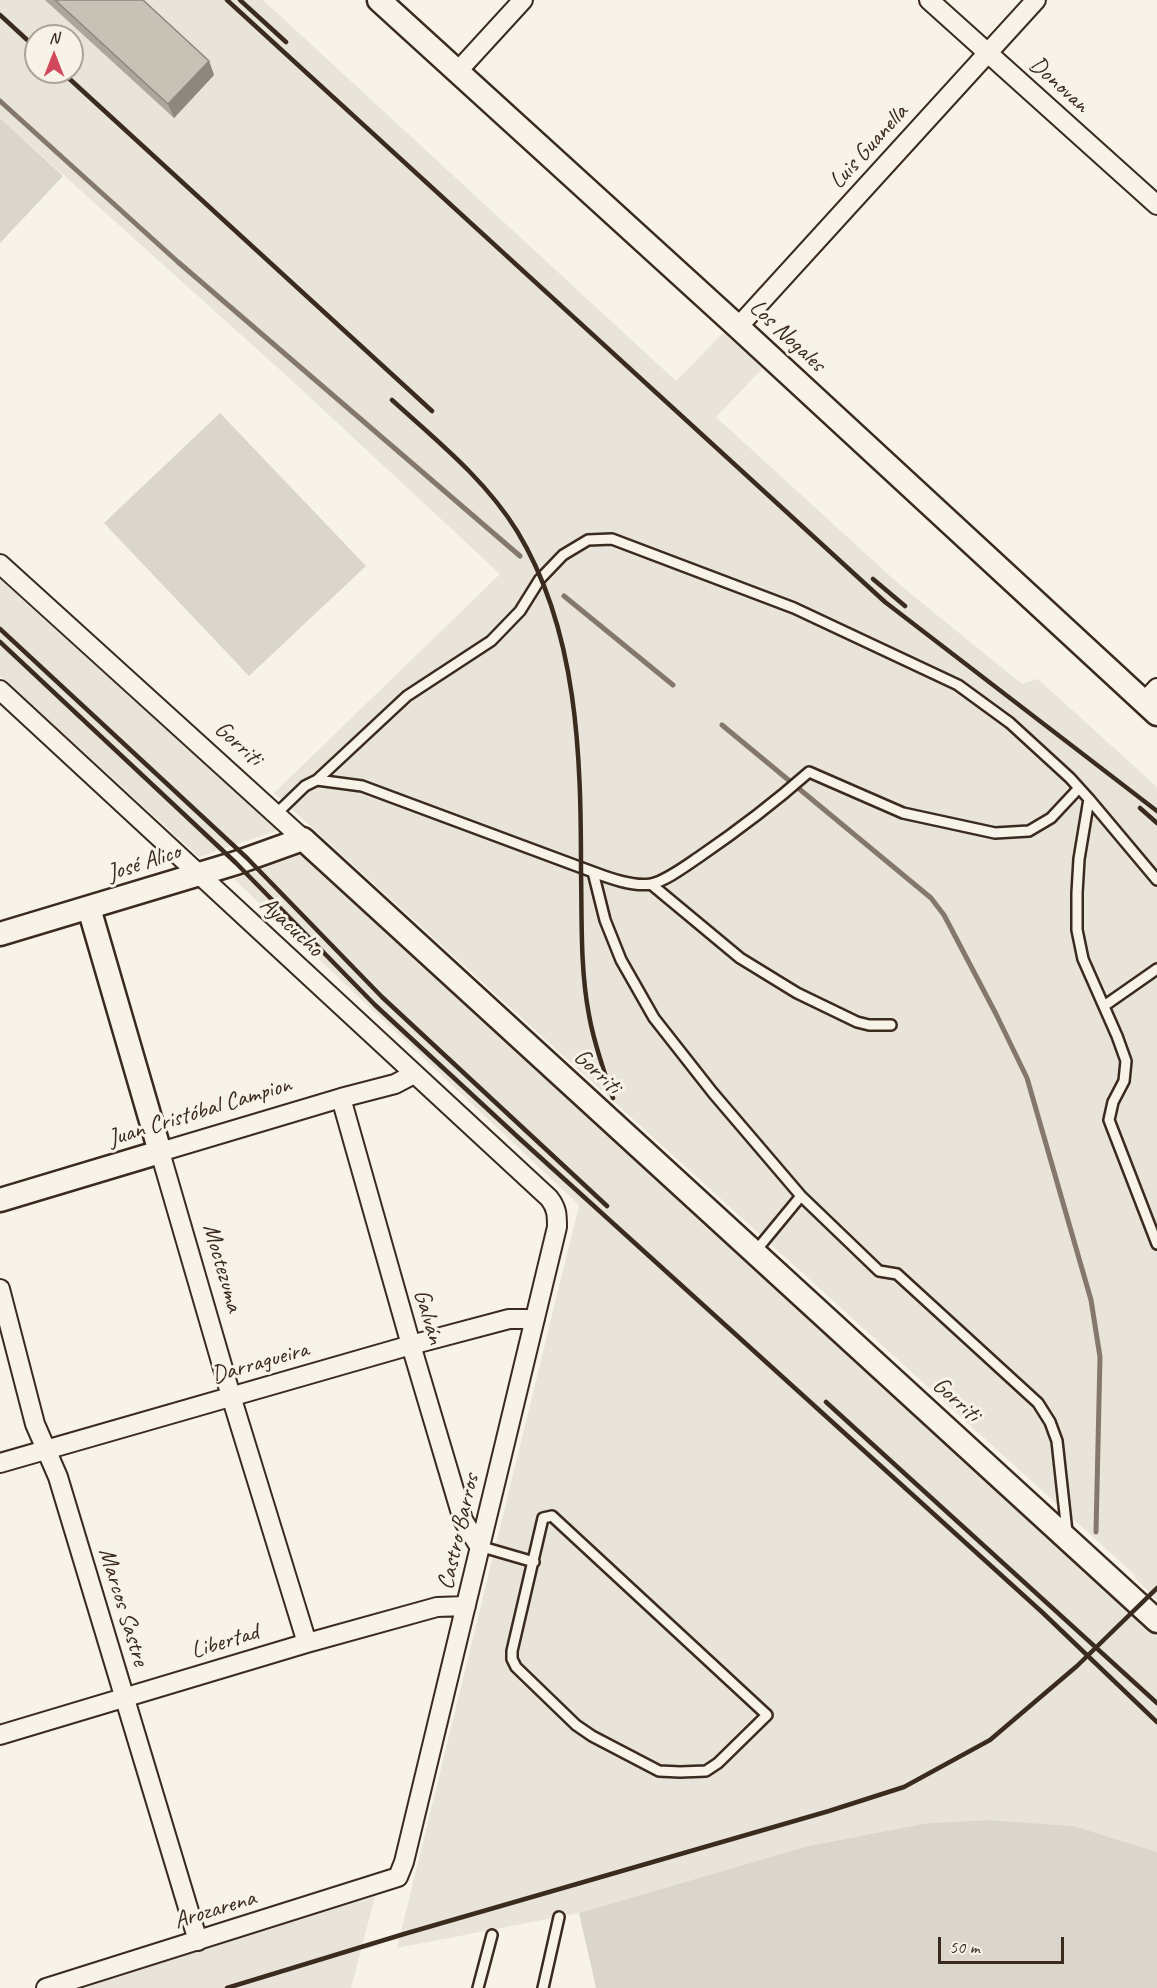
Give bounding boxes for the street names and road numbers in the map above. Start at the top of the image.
street label: Donovan [1023,51,1095,119]
street label: Luis Guanella [823,99,915,195]
street label: Los Nogales [743,294,831,378]
street label: Gorriti [208,715,268,773]
street label: José Alico [104,838,184,888]
street label: Ayacucho [253,891,329,963]
street label: Gorriti [567,1043,627,1101]
street label: Juan Cristóbal Campion [105,1070,295,1154]
street label: Moctezuma [196,1221,248,1315]
street label: Galván [407,1286,449,1348]
street label: Darragueira [208,1335,312,1391]
street label: Gorriti [926,1371,986,1429]
street label: Castro Barros [432,1471,486,1593]
street label: Marcos Sastre [91,1545,155,1669]
street label: Libertad [188,1618,262,1666]
street label: Arozarena [171,1884,259,1936]

